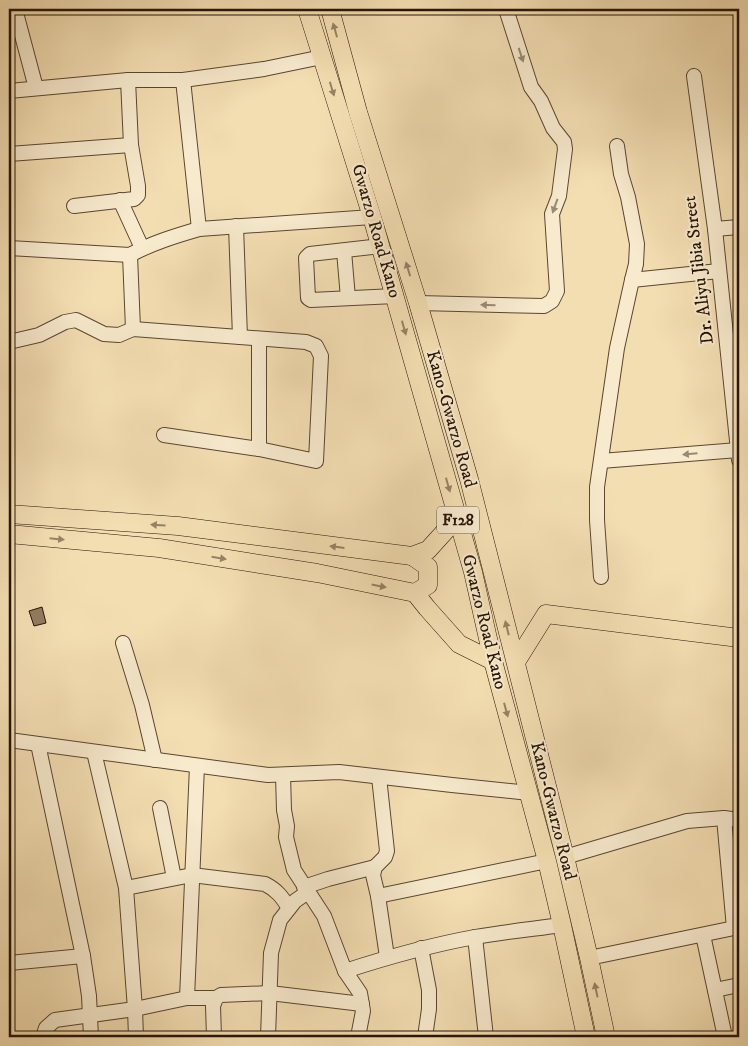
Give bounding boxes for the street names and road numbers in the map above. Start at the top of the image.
street label: Gwarzo Road Kano [346,161,406,301]
street label: Dr. Aliyu Jibia Street [679,194,719,345]
street label: Kano-Gwarzo Road [421,348,481,490]
road number: F128 [437,506,479,534]
street label: Gwarzo Road Kano [457,552,511,692]
street label: Kano-Gwarzo Road [525,740,581,882]

